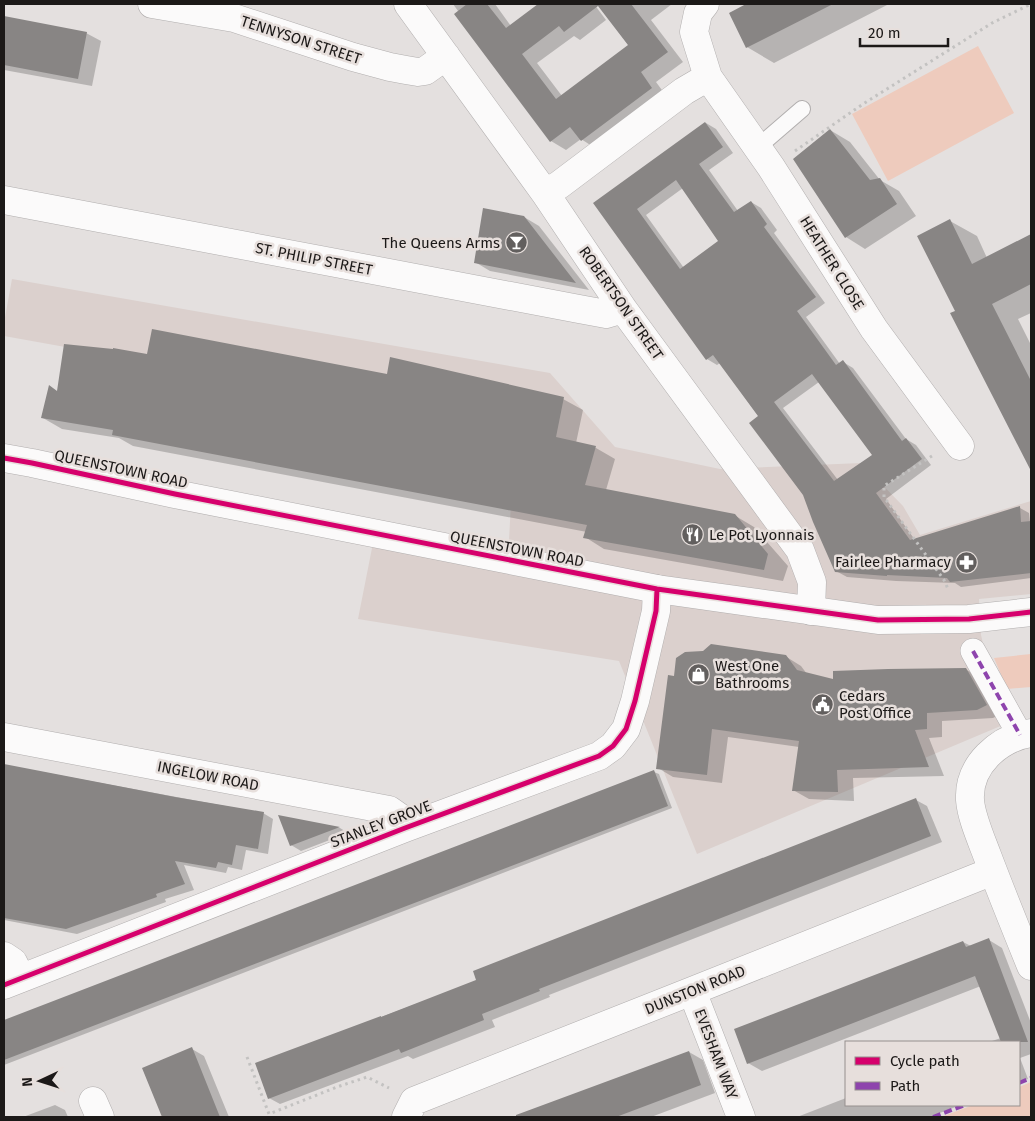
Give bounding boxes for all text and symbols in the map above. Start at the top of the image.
street label: TENNYSON STREET [239,12,364,68]
scale bar [860,15,948,47]
text: 20 m [868,24,901,42]
street label: HEATHER CLOSE [796,213,868,313]
bar icon: The Queens Arms [504,231,528,255]
place label: The Queens Arms [382,234,500,252]
street label: ST. PHILIP STREET [254,239,374,279]
street label: ROBERTSON STREET [575,243,667,363]
street label: QUEENSTOWN ROAD [53,446,189,492]
restaurant icon: Le Pot Lyonnais [681,523,705,547]
place label: Le Pot Lyonnais [709,526,814,544]
street label: QUEENSTOWN ROAD [448,527,586,571]
pharmacy icon: Fairlee Pharmacy [955,550,979,574]
place label: Fairlee Pharmacy [835,553,952,571]
place label: West One Bathrooms [715,657,789,692]
shop icon: West One Bathrooms [687,663,711,687]
place label: Cedars Post Office [839,687,912,722]
public building icon: Cedars Post Office [811,693,835,717]
street label: INGELOW ROAD [156,757,260,795]
street label: STANLEY GROVE [328,797,434,851]
street label: DUNSTON ROAD [642,962,748,1018]
street label: EVESHAM WAY [691,1006,742,1102]
legend [845,1041,1020,1106]
text: Cycle path [890,1052,960,1070]
north arrow [15,1056,65,1106]
text: N [19,1077,36,1087]
text: Path [890,1077,920,1095]

